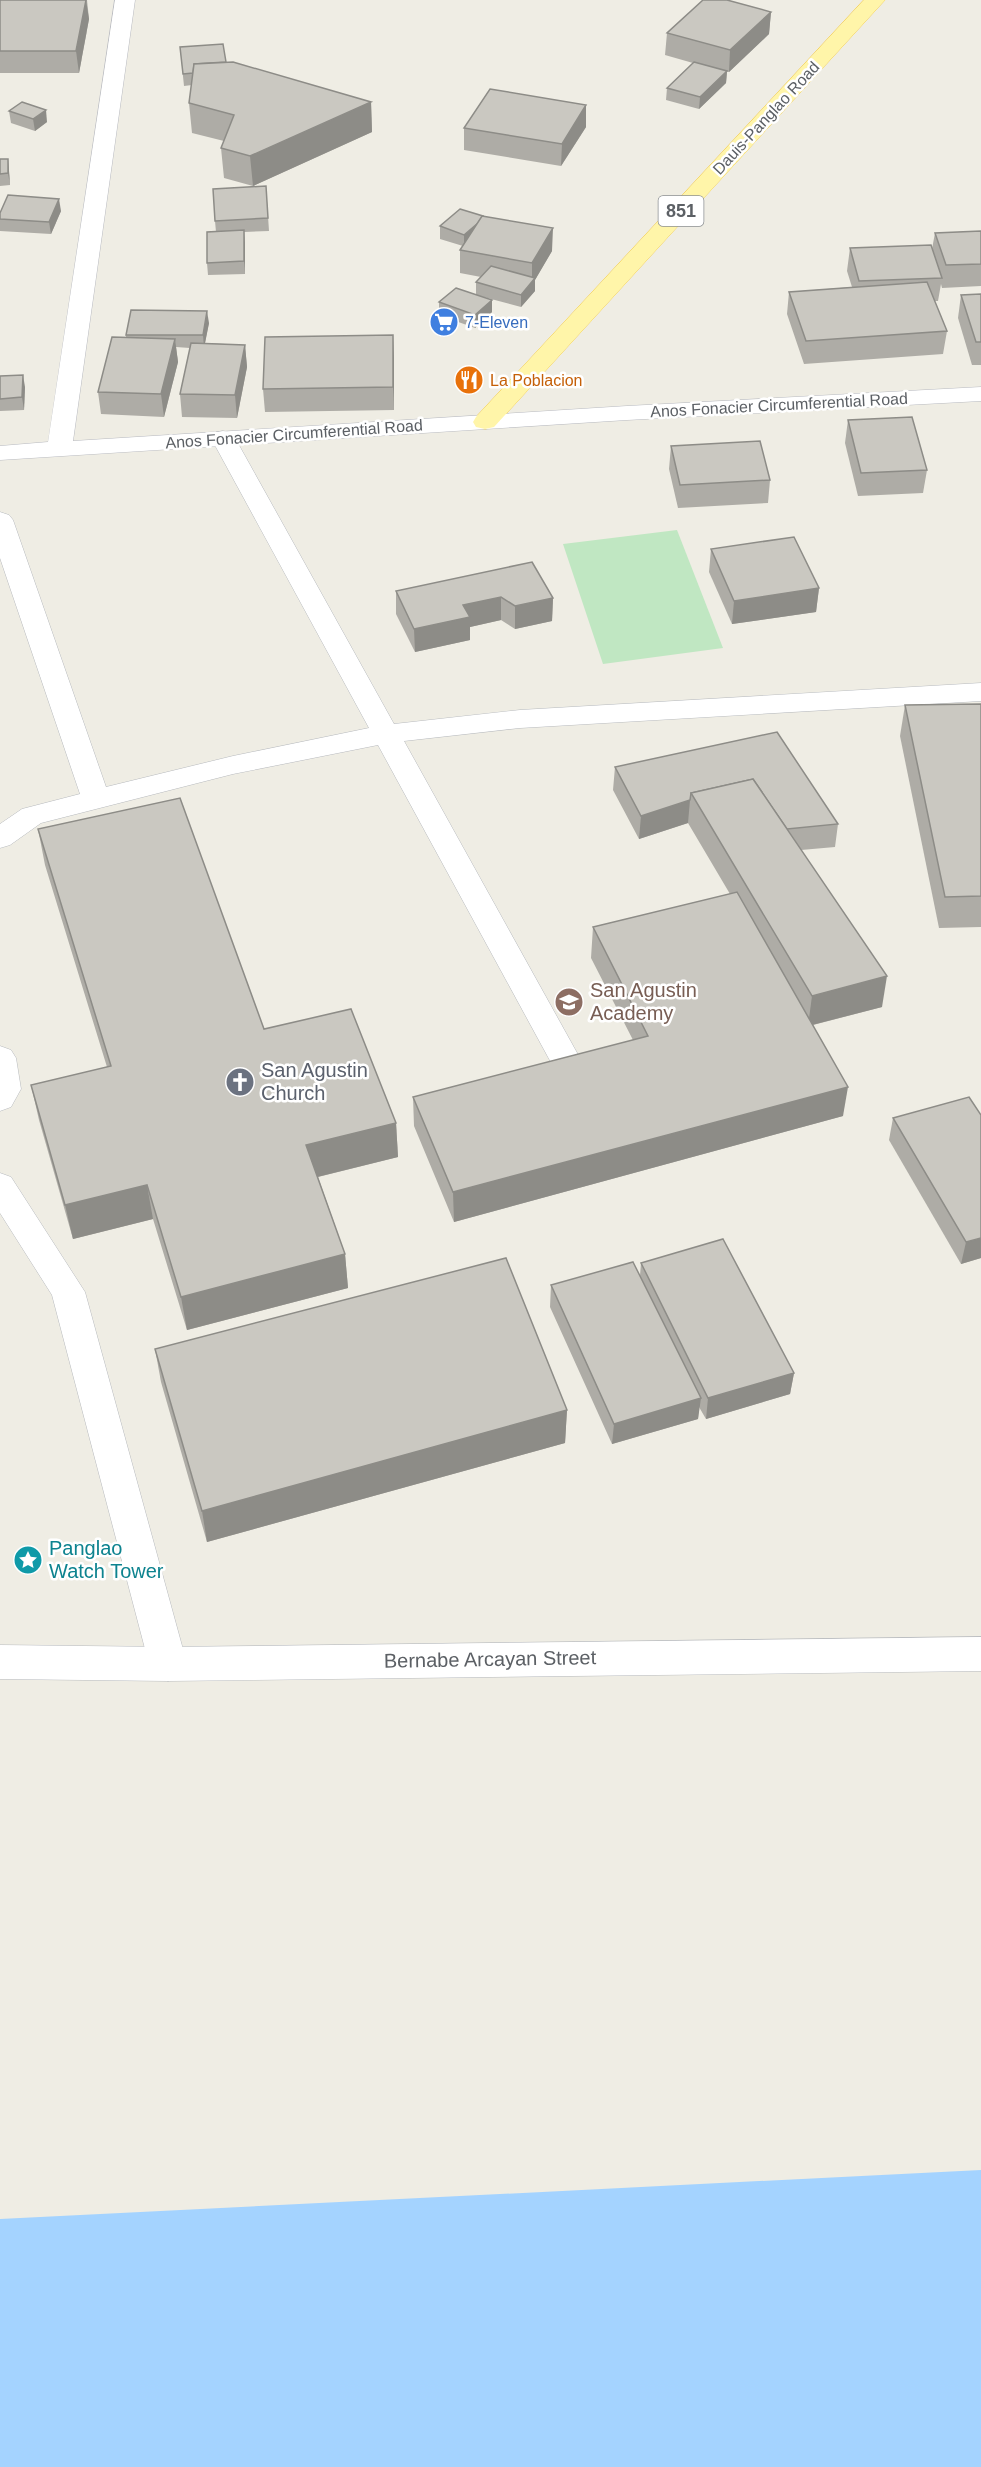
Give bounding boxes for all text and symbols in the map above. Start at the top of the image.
street label: Dauis-Panglao Road [709,58,823,178]
road number: 851 [658,196,704,226]
supermarket icon: 7-Eleven [428,306,460,338]
place label: 7-Eleven [465,314,528,331]
restaurant icon: La Poblacion [453,364,485,396]
place label: La Poblacion [490,372,583,389]
street label: Anos Fonacier Circumferential Road [650,390,908,420]
street label: Anos Fonacier Circumferential Road [165,417,423,451]
place label: San Agustin Academy [590,979,697,1024]
school or university icon: San Agustin Academy [553,986,585,1018]
place label: San Agustin Church [261,1059,368,1104]
church icon: San Agustin Church [224,1066,256,1098]
place label: Panglao Watch Tower [49,1537,164,1582]
place icon: Panglao Watch Tower [12,1544,44,1576]
street label: Bernabe Arcayan Street [384,1646,597,1672]

